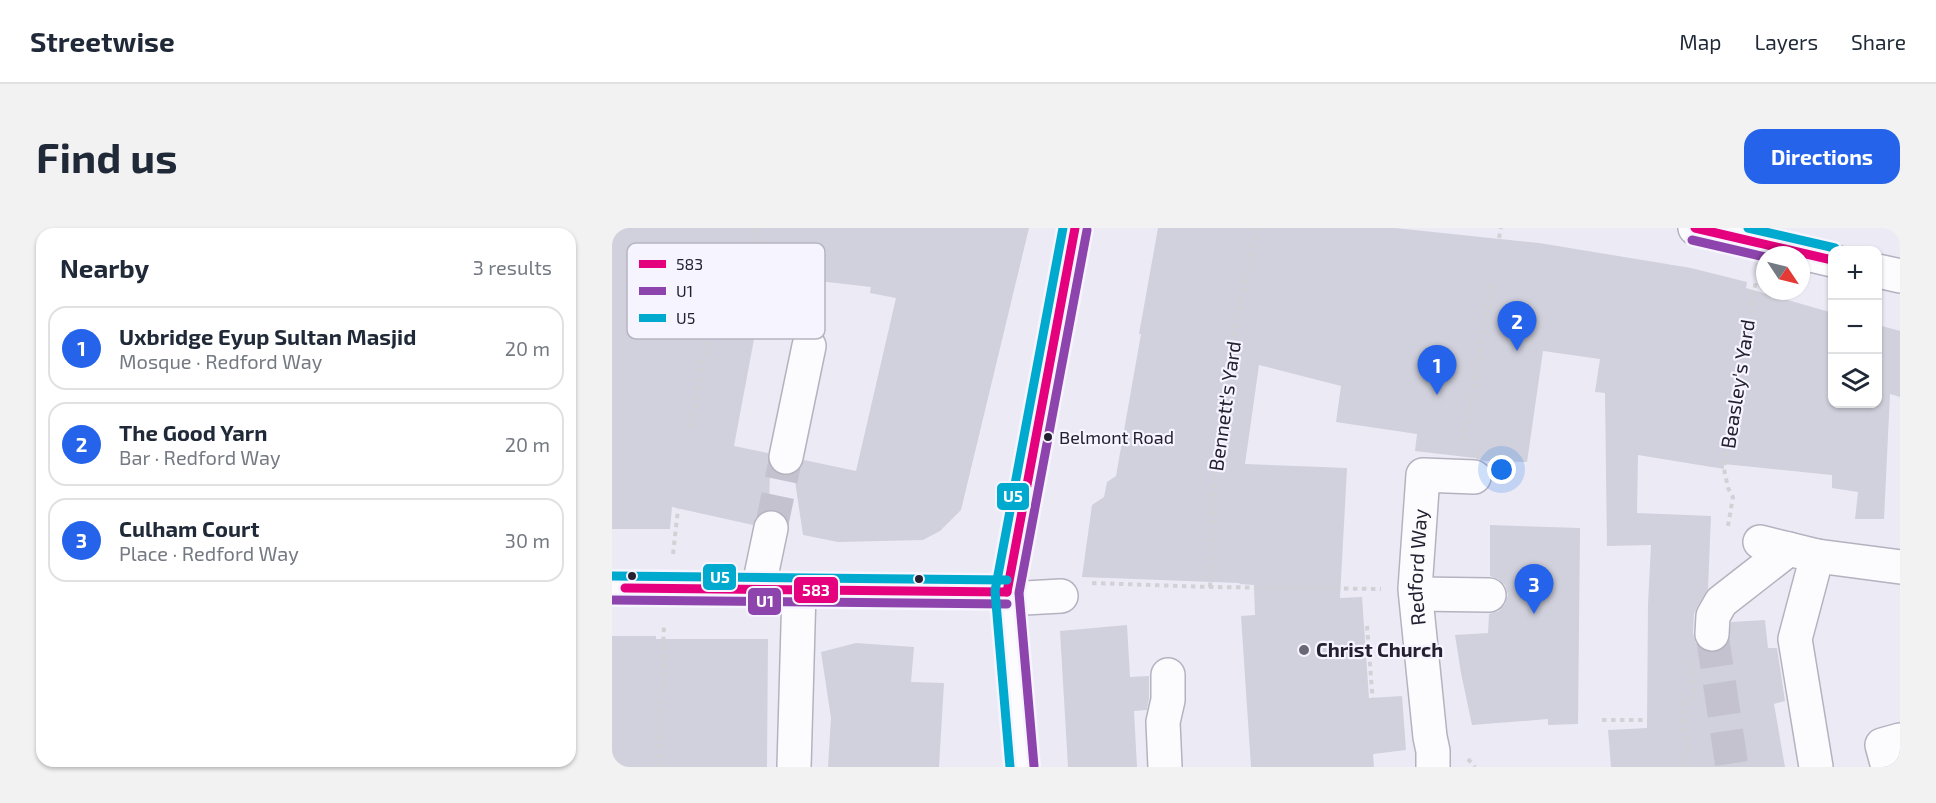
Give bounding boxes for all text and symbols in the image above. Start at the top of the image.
text: Streetwise [30,24,175,58]
text: Map [1679,29,1721,54]
text: Layers [1754,29,1818,54]
text: Share [1851,29,1906,54]
button: Directions [1744,129,1900,184]
text: Find us [36,131,178,181]
legend [627,243,825,339]
north arrow [1756,246,1810,300]
map controls [1828,246,1882,408]
button: + [1828,246,1882,300]
text: Nearby [60,252,149,283]
text: 583 [676,254,703,273]
text: 3 results [473,255,552,279]
text: U1 [676,281,693,300]
button: − [1828,300,1882,354]
pin: 2 [1498,302,1536,351]
text: U5 [676,308,695,327]
street label: Beasley's Yard [1715,318,1759,450]
text: Uxbridge Eyup Sultan Masjid [119,323,416,349]
text: 1 [77,336,86,360]
text: 20 m [505,336,550,360]
street label: Bennett's Yard [1203,339,1245,472]
pin: 1 [1418,346,1456,395]
text: Mosque · Redford Way [119,349,322,373]
button: layers [1828,354,1882,408]
text: The Good Yarn [119,419,267,445]
place label: Belmont Road [1059,426,1174,448]
marker: Belmont Road [1042,431,1054,443]
text: 2 [76,432,87,456]
text: 20 m [505,432,550,456]
text: Bar · Redford Way [119,445,281,469]
your location [1487,455,1516,484]
line badge: U5 [996,482,1030,511]
text: U5 [1003,486,1023,505]
street label: Redford Way [1402,507,1432,627]
text: Culham Court [119,515,259,541]
text: 3 [76,528,87,552]
text: 30 m [505,528,550,552]
text: Place · Redford Way [119,541,299,565]
line badge: U5 [702,563,737,591]
pin: 3 [1514,564,1554,614]
text: U5 [710,567,730,586]
unlabelled marker [626,570,638,582]
unlabelled marker [913,573,925,585]
line badge: 583 [793,576,839,604]
text: 583 [802,580,830,599]
line badge: U1 [747,587,782,616]
text: U1 [756,591,774,610]
place label: Christ Church [1316,637,1443,661]
marker: Christ Church [1297,643,1311,657]

